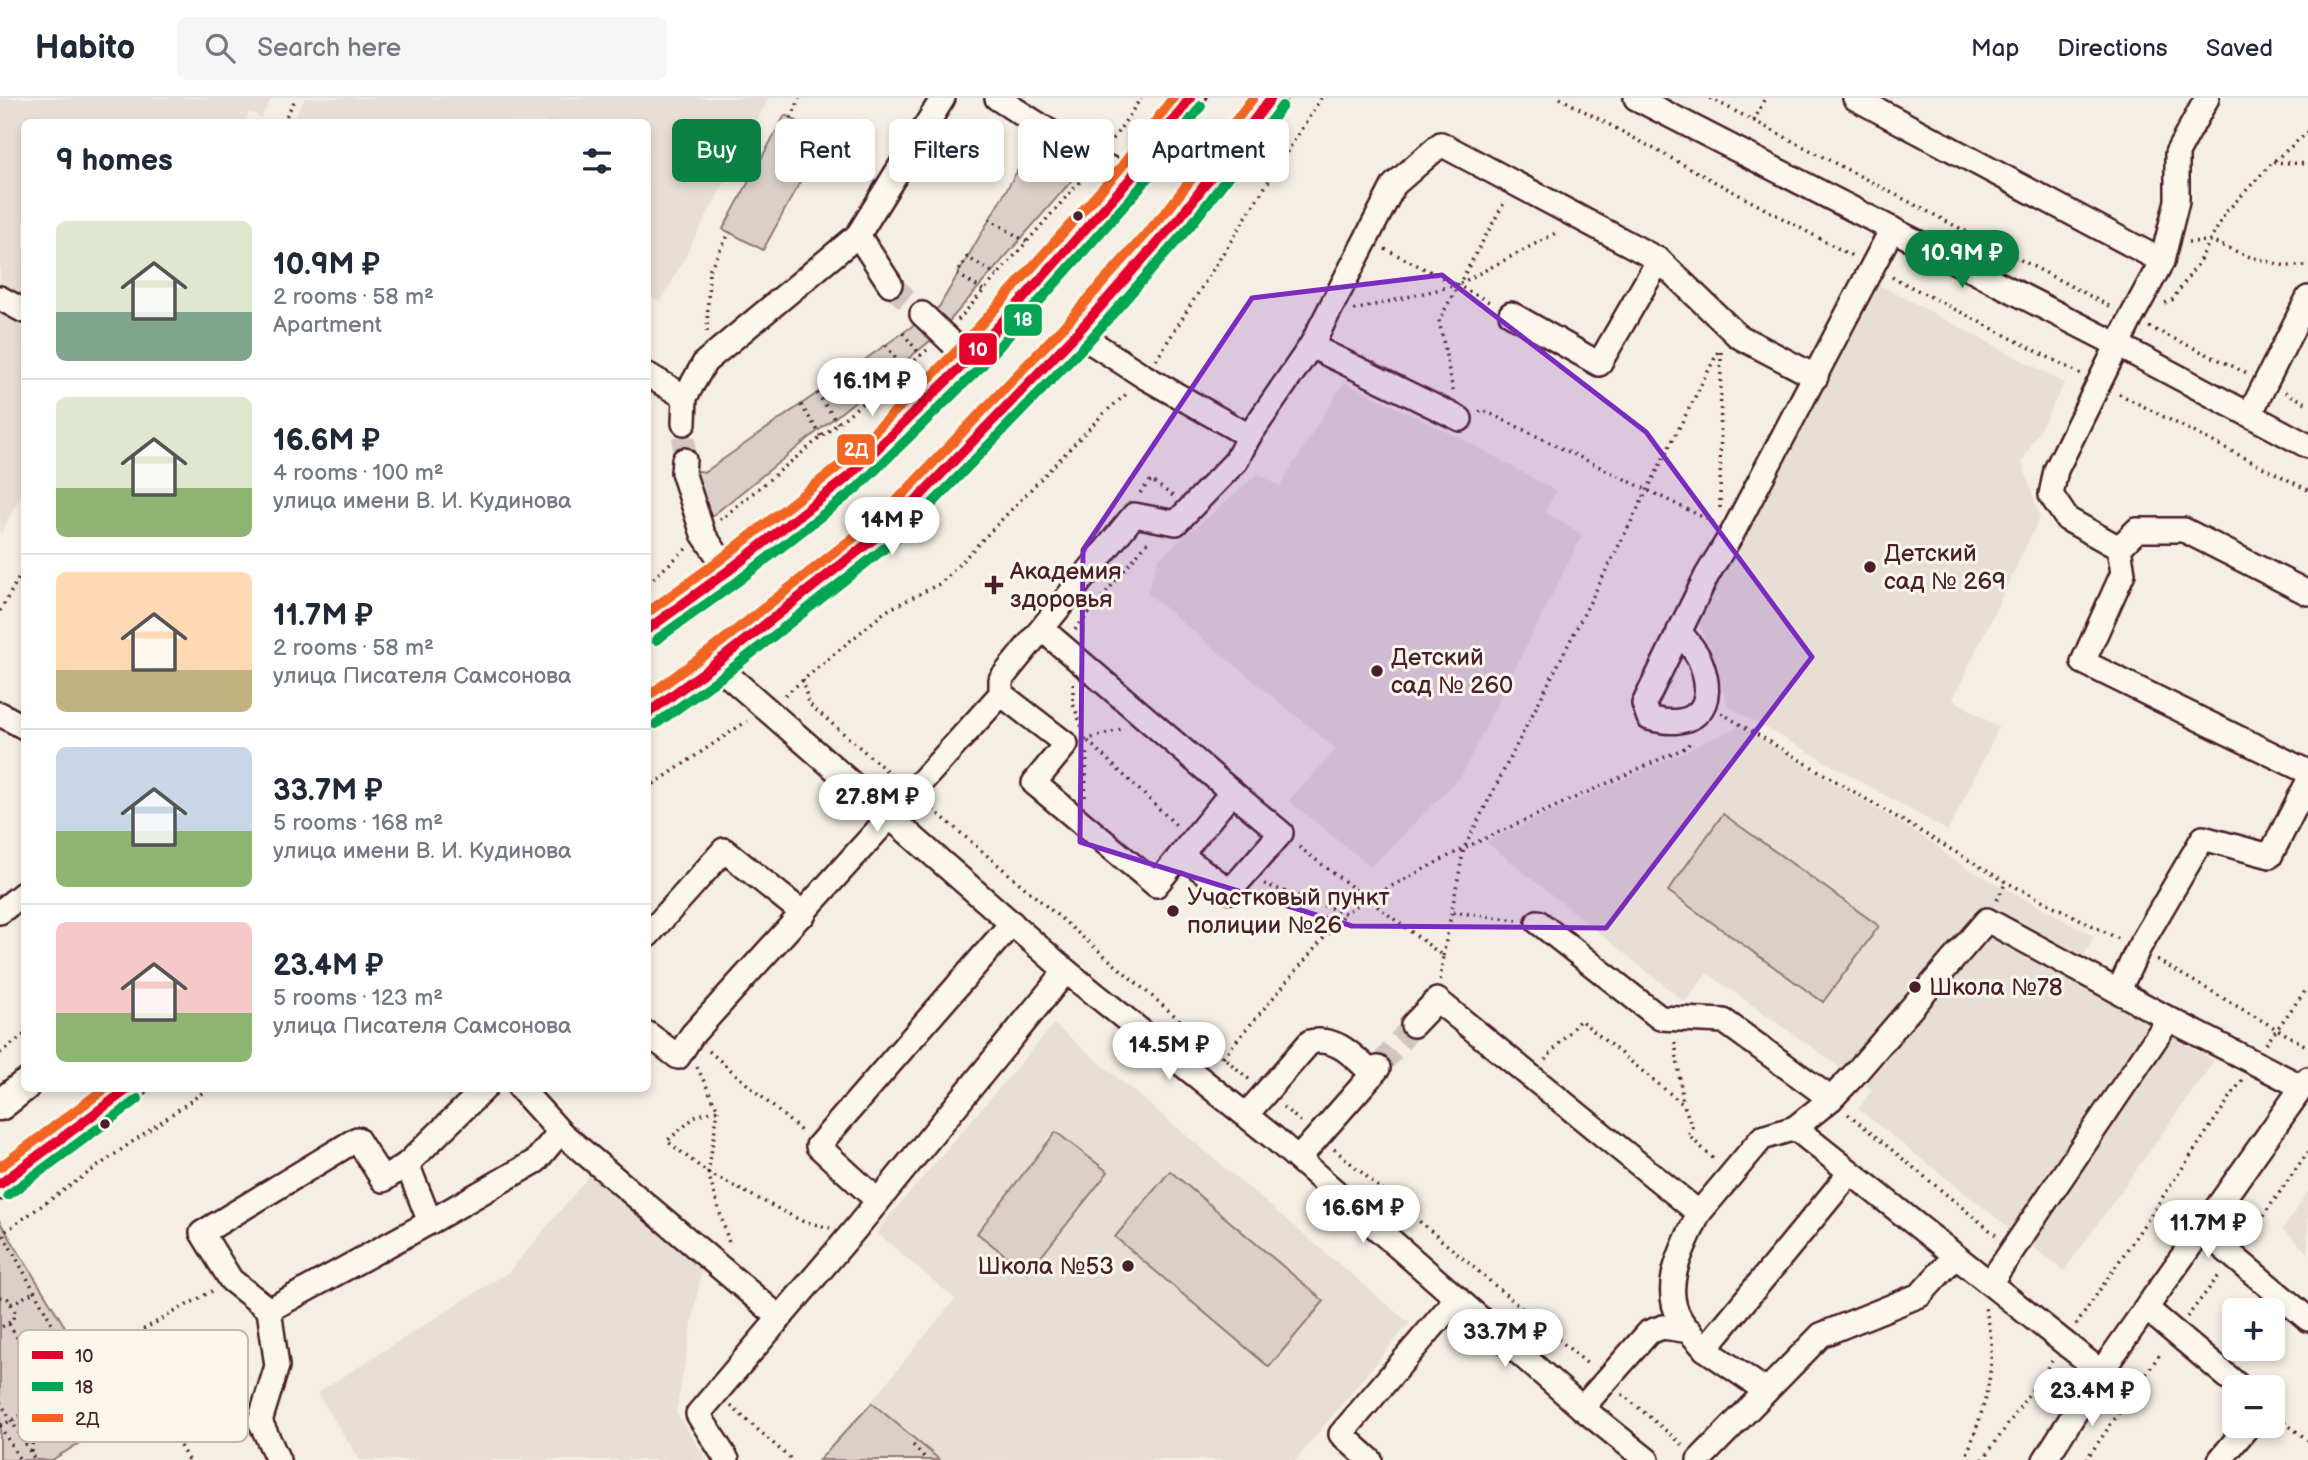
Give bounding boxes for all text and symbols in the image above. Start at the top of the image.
search box [177,17,667,80]
text: Habito [35,28,135,68]
icon: search [201,29,239,67]
text: Search here [257,33,401,64]
text: Map [1971,34,2019,63]
text: Directions [2057,34,2168,63]
text: Saved [2206,34,2273,63]
chip: Buy [672,119,761,182]
chip: Rent [775,119,875,182]
chip: Filters [889,119,1004,182]
chip: New [1018,119,1114,182]
chip: Apartment [1128,119,1289,182]
icon: filters [578,142,616,180]
text: 9 homes [56,143,173,179]
unlabelled marker [1071,209,1085,223]
pin: 10.9M ₽ [1897,230,2027,290]
text: 10.9M ₽ [1921,239,2003,267]
text: 10.9M ₽ [273,247,380,283]
icon: home [112,249,196,333]
text: 2 rooms · 58 m² [273,283,434,311]
line badge: 18 [1003,303,1043,337]
text: 18 [1013,309,1033,332]
text: Apartment [273,311,382,339]
line badge: 10 [958,332,998,366]
text: 10 [968,339,988,362]
pin: 16.1M ₽ [807,358,937,418]
text: 16.1M ₽ [833,367,911,395]
text: 16.6M ₽ [273,423,380,459]
icon: home [112,425,196,509]
line badge: 2Д [836,433,876,466]
text: 2Д [844,439,869,462]
text: 4 rooms · 100 m² [273,459,444,487]
text: улица имени В. И. Кудинова [273,487,572,515]
pin: 14M ₽ [843,498,941,557]
text: 14M ₽ [861,506,923,534]
place label: Детский сад № 269 [1884,539,2006,596]
place label: Академия здоровья [1009,557,1122,614]
marker: Детский сад № 269 [1862,559,1878,575]
marker: Академия здоровья [984,575,1004,595]
text: 11.7M ₽ [273,598,373,634]
icon: home [112,600,196,684]
text: 2 rooms · 58 m² [273,634,434,662]
place label: Детский сад № 260 [1391,643,1513,700]
text: улица Писателя Самсонова [273,662,572,690]
marker: Детский сад № 260 [1369,663,1385,679]
text: 33.7M ₽ [273,773,383,809]
pin: 27.8M ₽ [812,774,942,834]
icon: home [112,775,196,859]
text: 27.8M ₽ [835,783,919,811]
text: 5 rooms · 168 m² [273,809,443,837]
text: улица имени В. И. Кудинова [273,837,572,865]
place label: Участковый пункт полиции №26 [1187,883,1390,940]
marker: Участковый пункт полиции №26 [1165,903,1181,919]
text: 23.4M ₽ [273,948,383,984]
icon: home [112,950,196,1034]
place label: Школа №78 [1929,973,2063,1002]
marker: Школа №78 [1907,979,1923,995]
text: 5 rooms · 123 m² [273,984,443,1012]
text: улица Писателя Самсонова [273,1012,572,1040]
pin: 14.5M ₽ [1104,1023,1234,1082]
text: 14.5M ₽ [1129,1031,1209,1059]
unlabelled marker [98,1117,112,1131]
pin: 16.6M ₽ [1298,1186,1428,1245]
text: 16.6M ₽ [1322,1194,1404,1222]
pin: 11.7M ₽ [2143,1200,2273,1260]
text: 11.7M ₽ [2170,1209,2246,1237]
place label: Школа №53 [978,1252,1114,1281]
marker: Школа №53 [1120,1258,1136,1274]
map controls [2222,1298,2285,1438]
button: + [2222,1298,2285,1361]
pin: 33.7M ₽ [1440,1310,1570,1369]
text: 33.7M ₽ [1463,1318,1547,1346]
legend [18,1330,248,1442]
text: 10 [75,1345,94,1368]
pin: 23.4M ₽ [2027,1368,2157,1428]
button: − [2222,1375,2285,1438]
text: 18 [75,1376,93,1399]
text: 23.4M ₽ [2050,1377,2134,1405]
text: 2Д [75,1408,100,1431]

